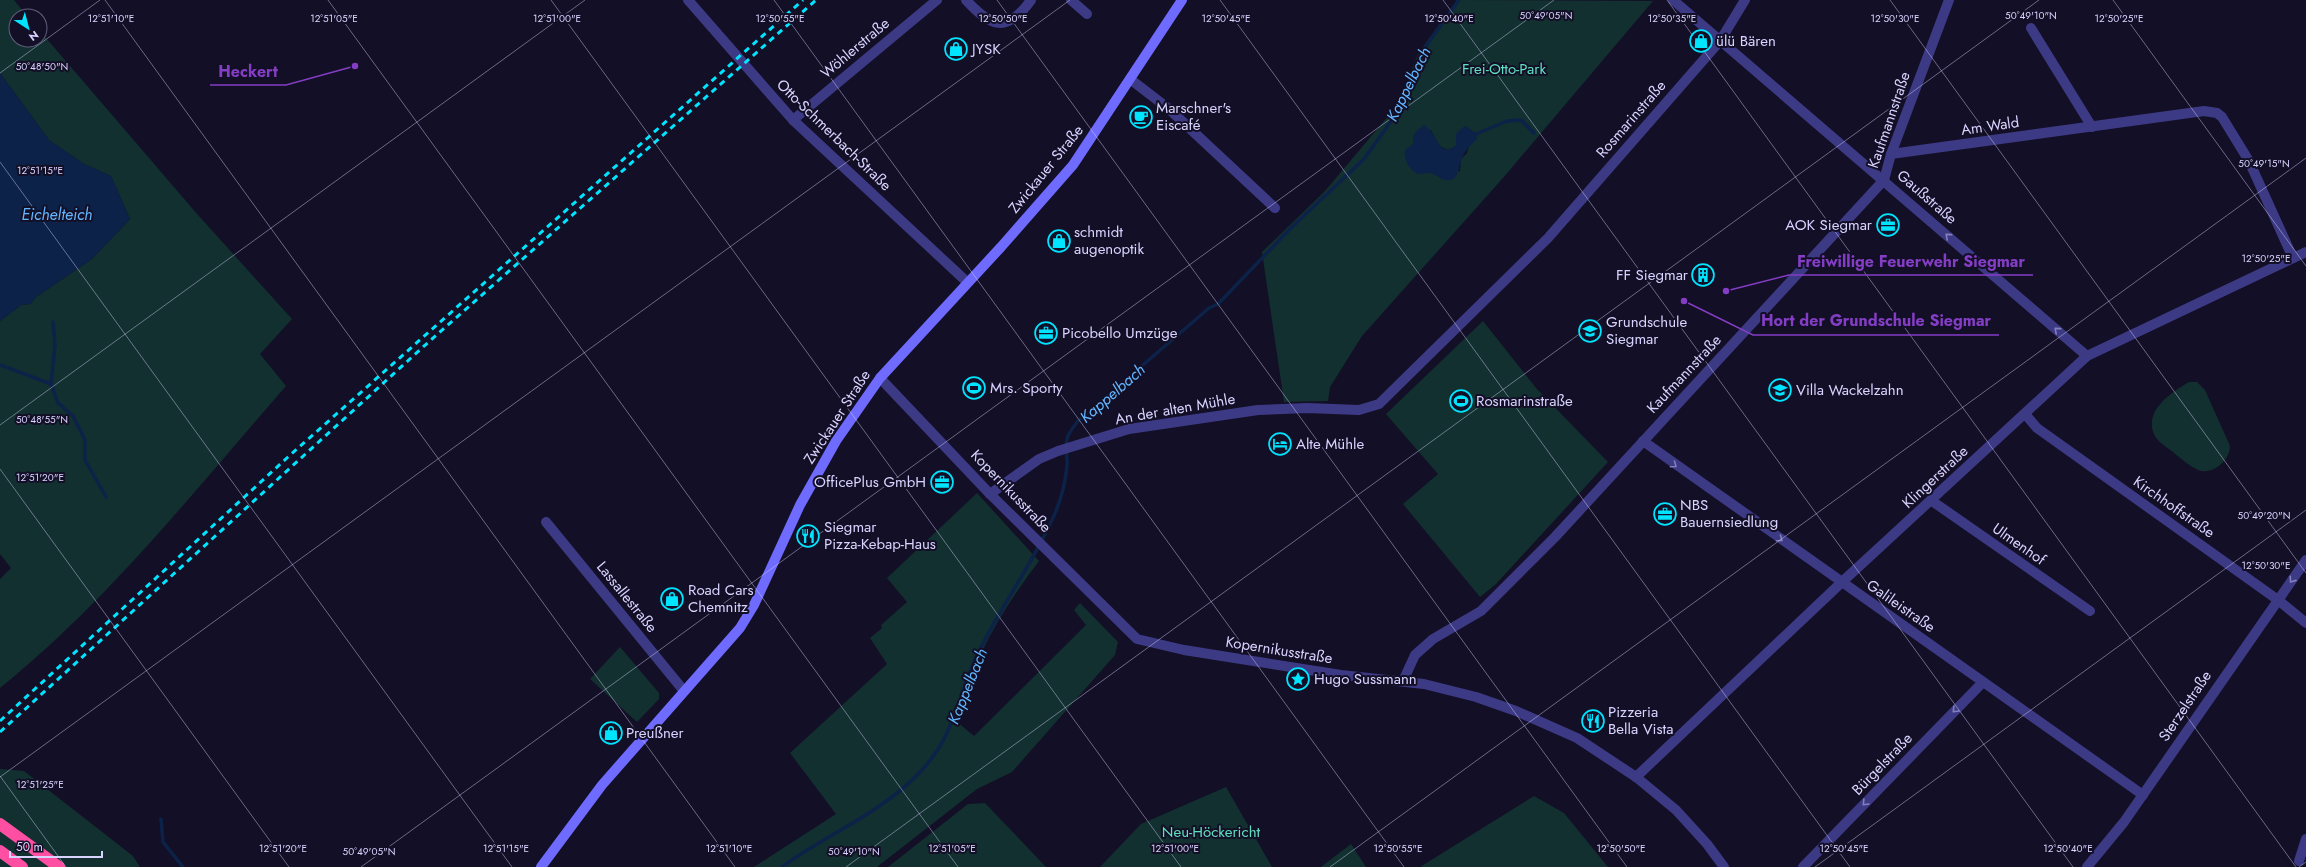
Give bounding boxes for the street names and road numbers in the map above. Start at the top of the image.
street label: Wöhlerstraße [816,12,895,84]
street label: Kaufmannstraße [1862,69,1916,171]
street label: Otto-Schmerbach-Straße [771,74,897,196]
street label: Rosmarinstraße [1591,75,1671,163]
street label: Am Wald [1959,111,2021,141]
street label: Zwickauer Straße [1003,120,1089,218]
street label: Gaußstraße [1892,165,1962,230]
street label: Kaufmannstraße [1642,329,1727,418]
street label: Zwickauer Straße [798,365,876,468]
street label: An der alten Mühle [1113,388,1237,430]
street label: Klingerstraße [1897,440,1973,513]
street label: Kopernikusstraße [966,445,1057,538]
street label: Kirchhoffstraße [2129,471,2220,543]
street label: Ulmenhof [1988,518,2051,571]
street label: Lassallestraße [591,557,663,638]
street label: Galileistraße [1862,574,1940,638]
street label: Kopernikusstraße [1224,631,1334,669]
street label: Sterzelstraße [2153,666,2217,746]
street label: Bürgelstraße [1847,728,1918,800]

